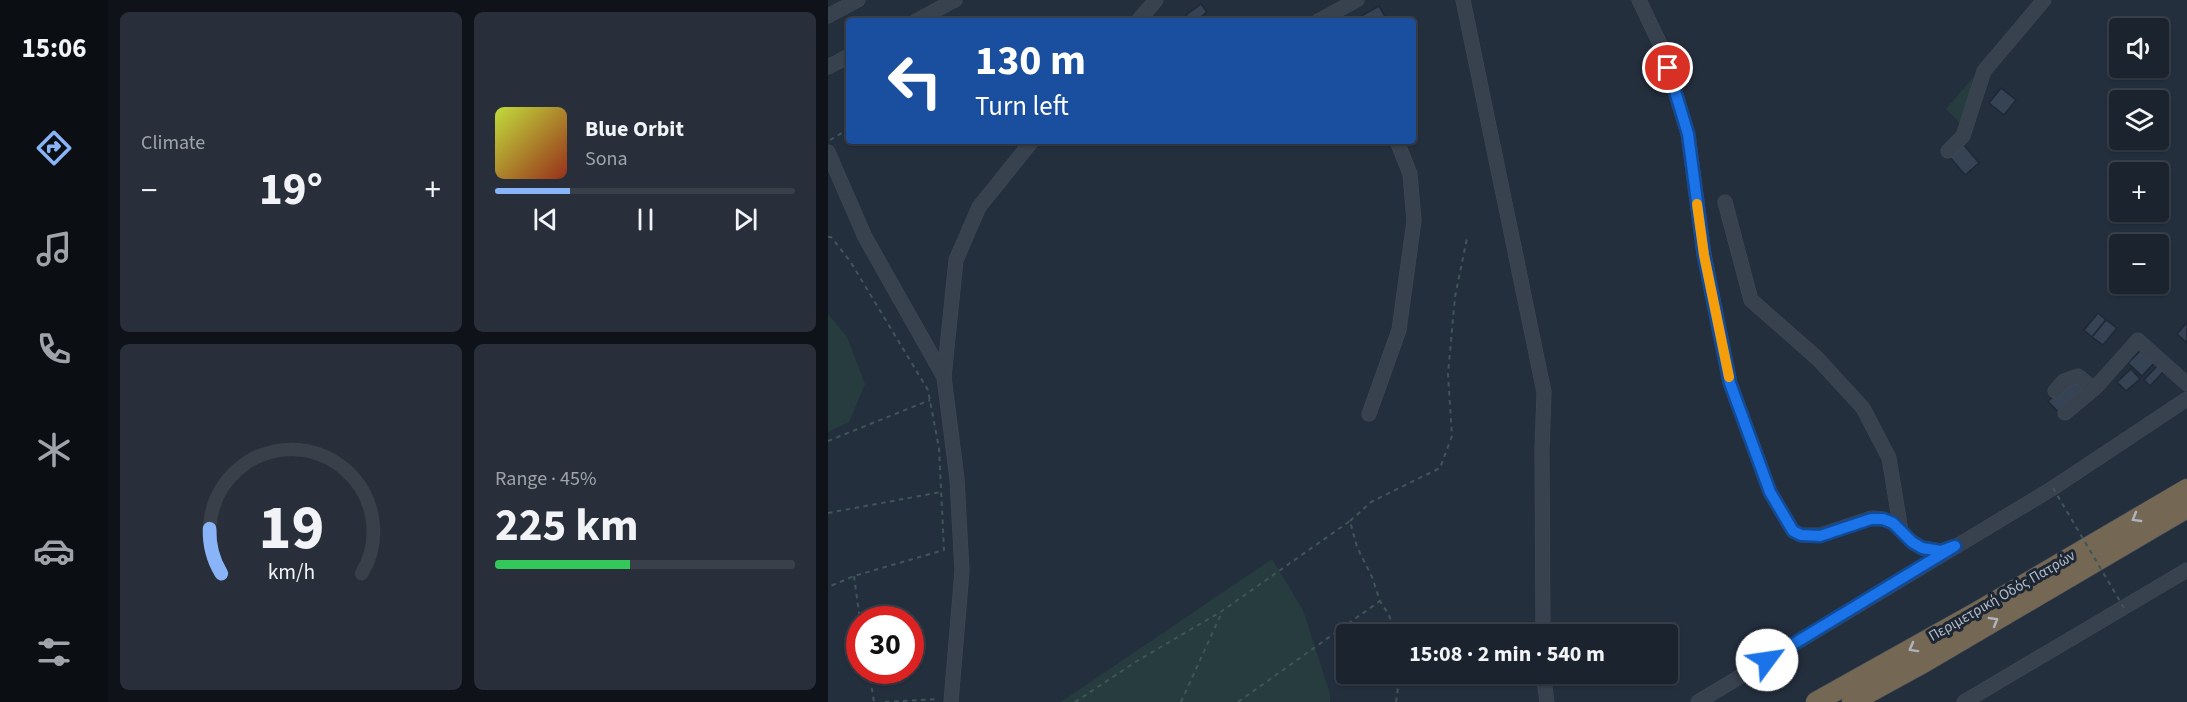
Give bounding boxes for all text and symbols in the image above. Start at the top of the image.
map controls [2109,18,2169,294]
button: sound [2109,18,2169,78]
text: 15:06 [21,29,87,68]
text: 130 m [975,31,1086,91]
icon: left [876,42,954,120]
pin [1642,42,1693,93]
icon: arrive [1651,51,1684,84]
text: Turn left [975,87,1069,126]
button: layers [2109,90,2169,150]
text: Blue Orbit [585,113,684,145]
icon: directions [33,127,75,169]
text: Climate [141,129,205,157]
text: Sona [585,145,628,173]
text: 19° [259,158,323,222]
button: + [2109,162,2169,222]
text: − [141,167,157,214]
text: + [425,167,441,214]
icon: previous [529,203,562,236]
icon: pause [629,203,662,236]
icon: next [729,203,762,236]
icon: music [33,228,75,270]
button: − [2109,234,2169,294]
icon: phone [33,328,75,370]
icon: climate [33,429,75,471]
text: Range · 45% [495,465,596,493]
text: 19 [258,484,324,573]
text: 225 km [495,494,639,558]
one-way arrow [2132,511,2142,523]
icon: car [33,530,75,572]
street label: Περιμετρική Οδός Πατρών [1925,545,2079,647]
text: km/h [267,557,315,588]
speed limit sign: 30 [846,606,924,684]
one-way arrow [1988,617,1999,628]
position arrow [1735,628,1799,692]
icon: filters [33,631,75,673]
text: 15:08 · 2 min · 540 m [1409,638,1605,670]
one-way arrow [1909,640,1919,652]

